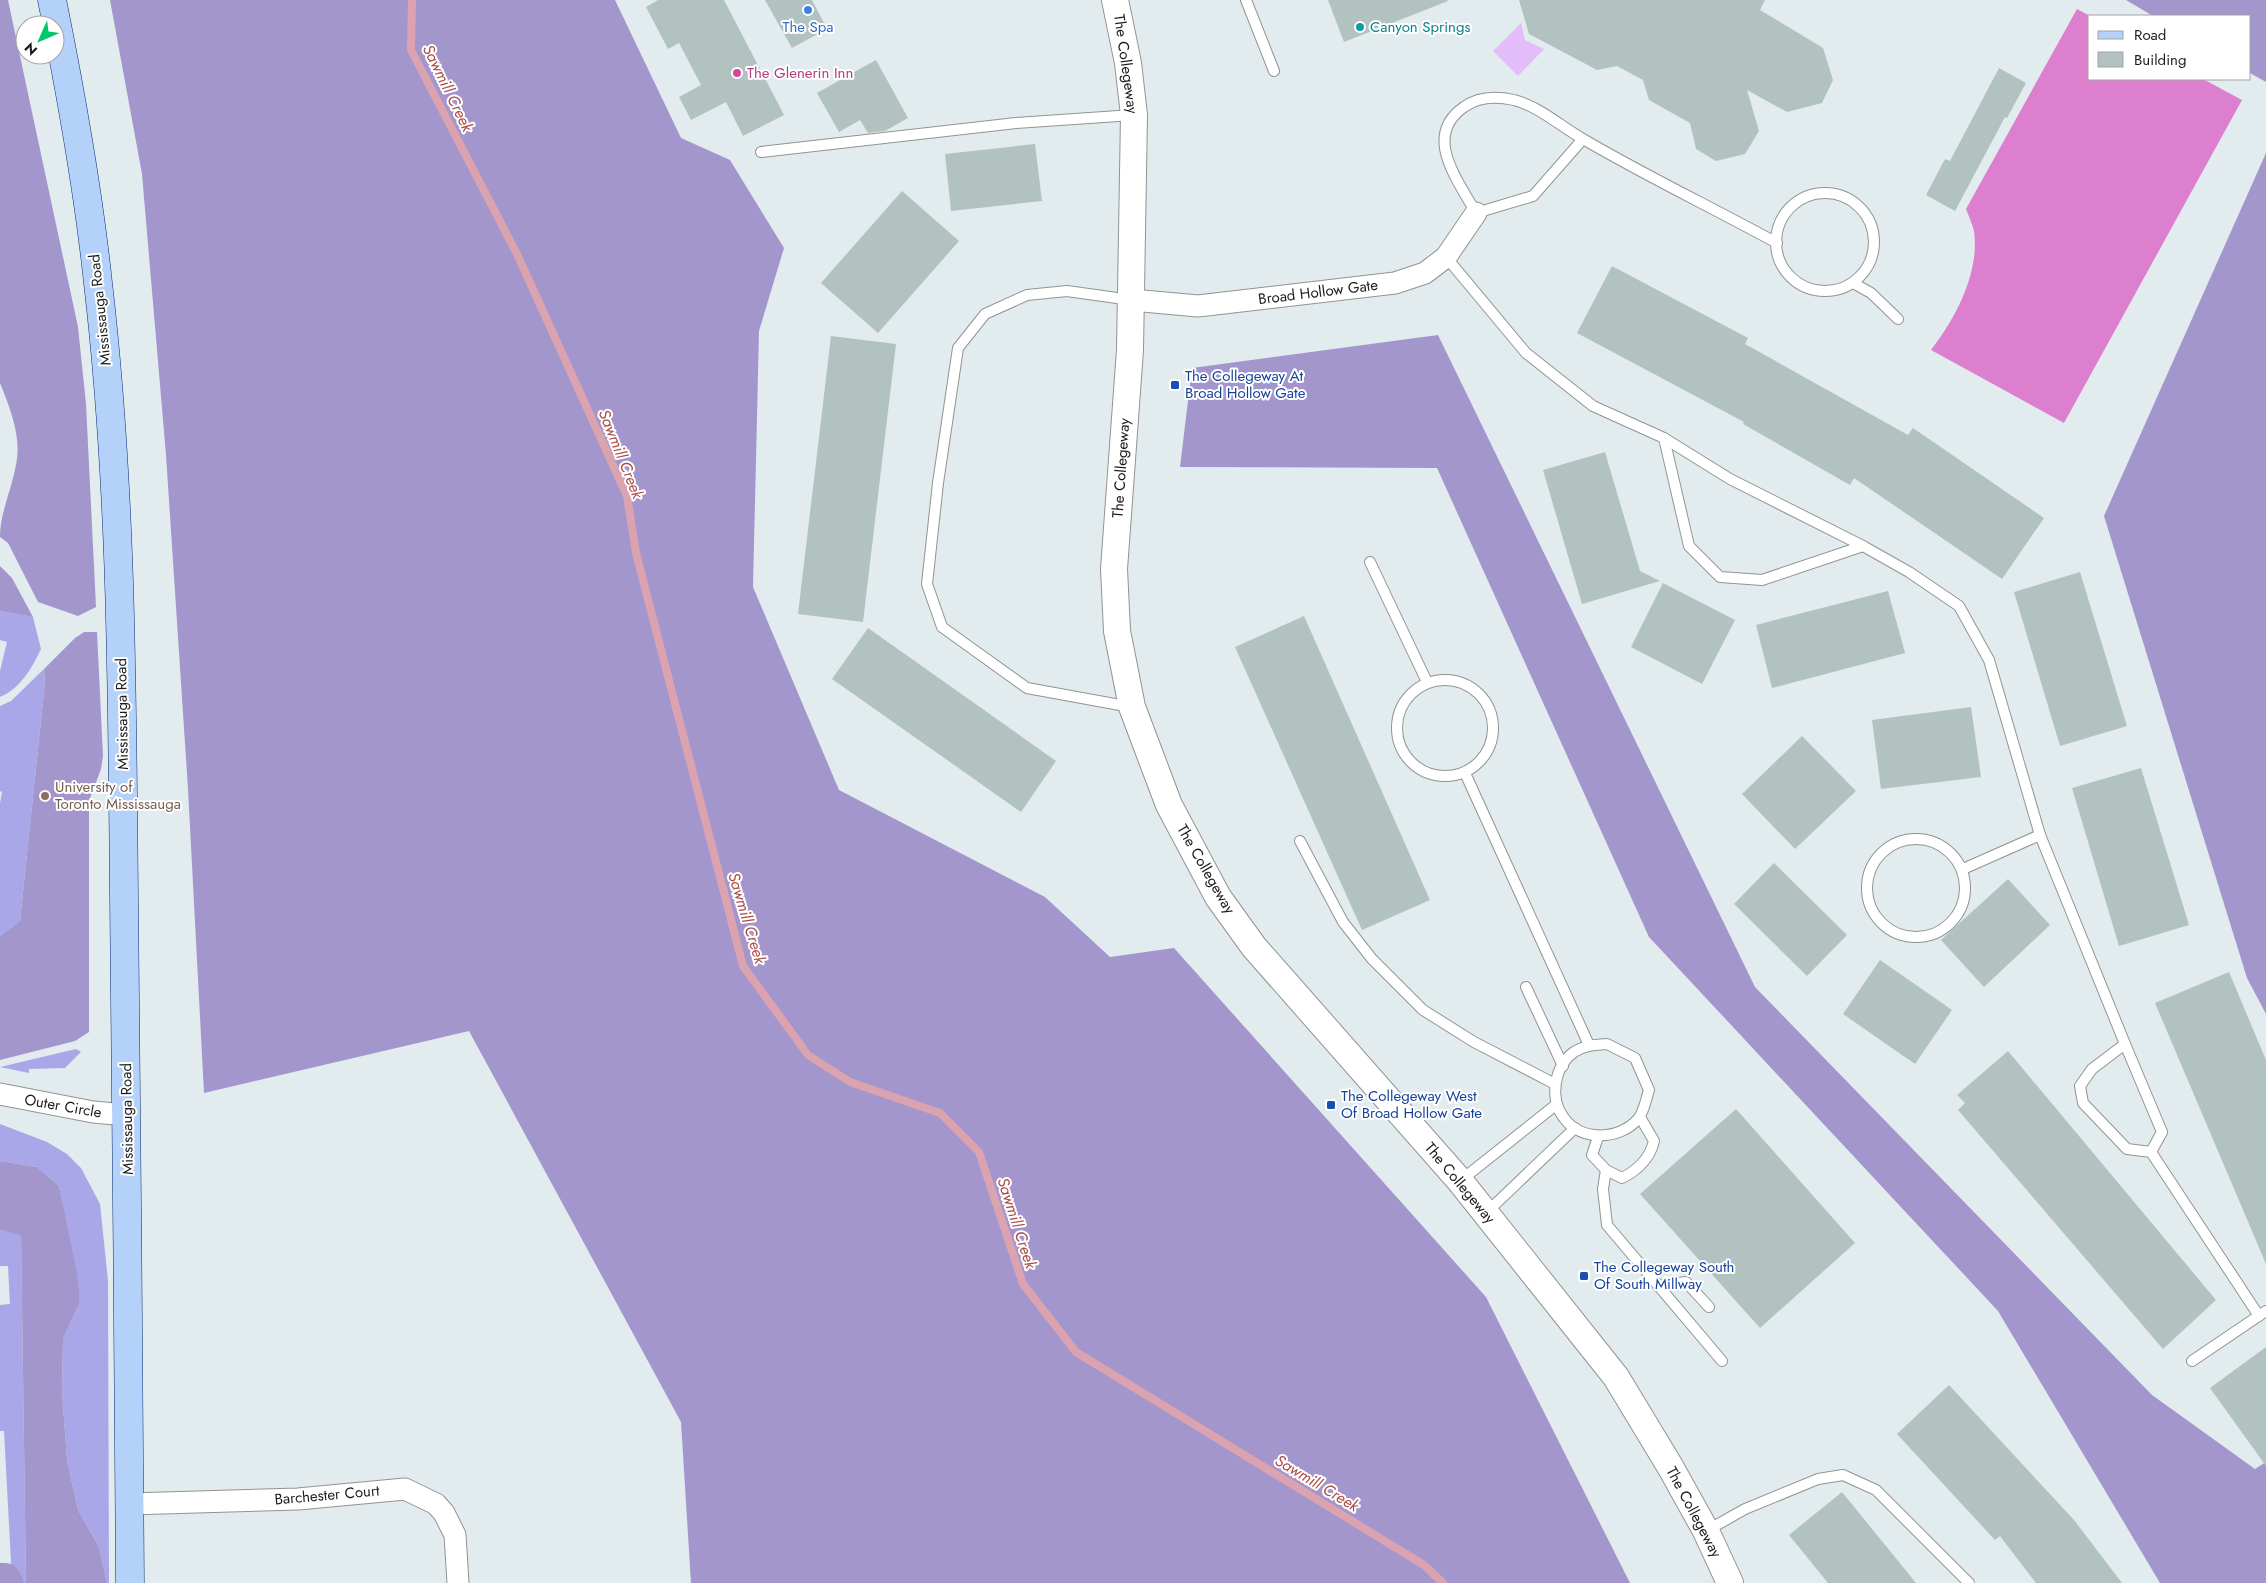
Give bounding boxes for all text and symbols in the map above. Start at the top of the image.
marker: The Spa [802,4,814,16]
street label: The Collegeway [1108,13,1144,116]
north arrow [15,15,65,65]
legend [2088,15,2251,80]
place label: The Spa [782,16,834,38]
place label: Canyon Springs [1370,16,1471,38]
marker: Canyon Springs [1354,21,1366,33]
text: Road [2134,24,2166,46]
text: N [20,38,42,60]
water label: Sawmill Creek [417,40,480,137]
text: Building [2134,49,2186,71]
place label: The Glenerin Inn [747,62,853,84]
marker: The Glenerin Inn [731,67,743,79]
street label: Mississauga Road [83,253,117,367]
street label: Broad Hollow Gate [1257,274,1379,310]
place label: The Collegeway At Broad Hollow Gate [1185,365,1306,404]
marker: The Collegeway At Broad Hollow Gate [1169,379,1181,391]
water label: Sawmill Creek [593,406,650,503]
street label: The Collegeway [1107,417,1135,519]
street label: Mississauga Road [110,658,134,770]
place label: University of Toronto Mississauga [55,776,181,815]
marker: University of Toronto Mississauga [39,790,51,802]
street label: The Collegeway [1171,820,1241,918]
water label: Sawmill Creek [722,869,772,968]
street label: Mississauga Road [115,1063,139,1175]
place label: The Collegeway West Of Broad Hollow Gate [1341,1085,1482,1124]
street label: Outer Circle [23,1088,104,1124]
marker: The Collegeway West Of Broad Hollow Gate [1325,1099,1337,1111]
street label: The Collegeway [1419,1138,1501,1229]
water label: Sawmill Creek [991,1175,1043,1273]
place label: The Collegeway South Of South Millway [1594,1256,1734,1295]
marker: The Collegeway South Of South Millway [1578,1270,1590,1282]
water label: Sawmill Creek [1271,1449,1364,1518]
street label: The Collegeway [1661,1463,1727,1562]
street label: Barchester Court [274,1479,381,1511]

